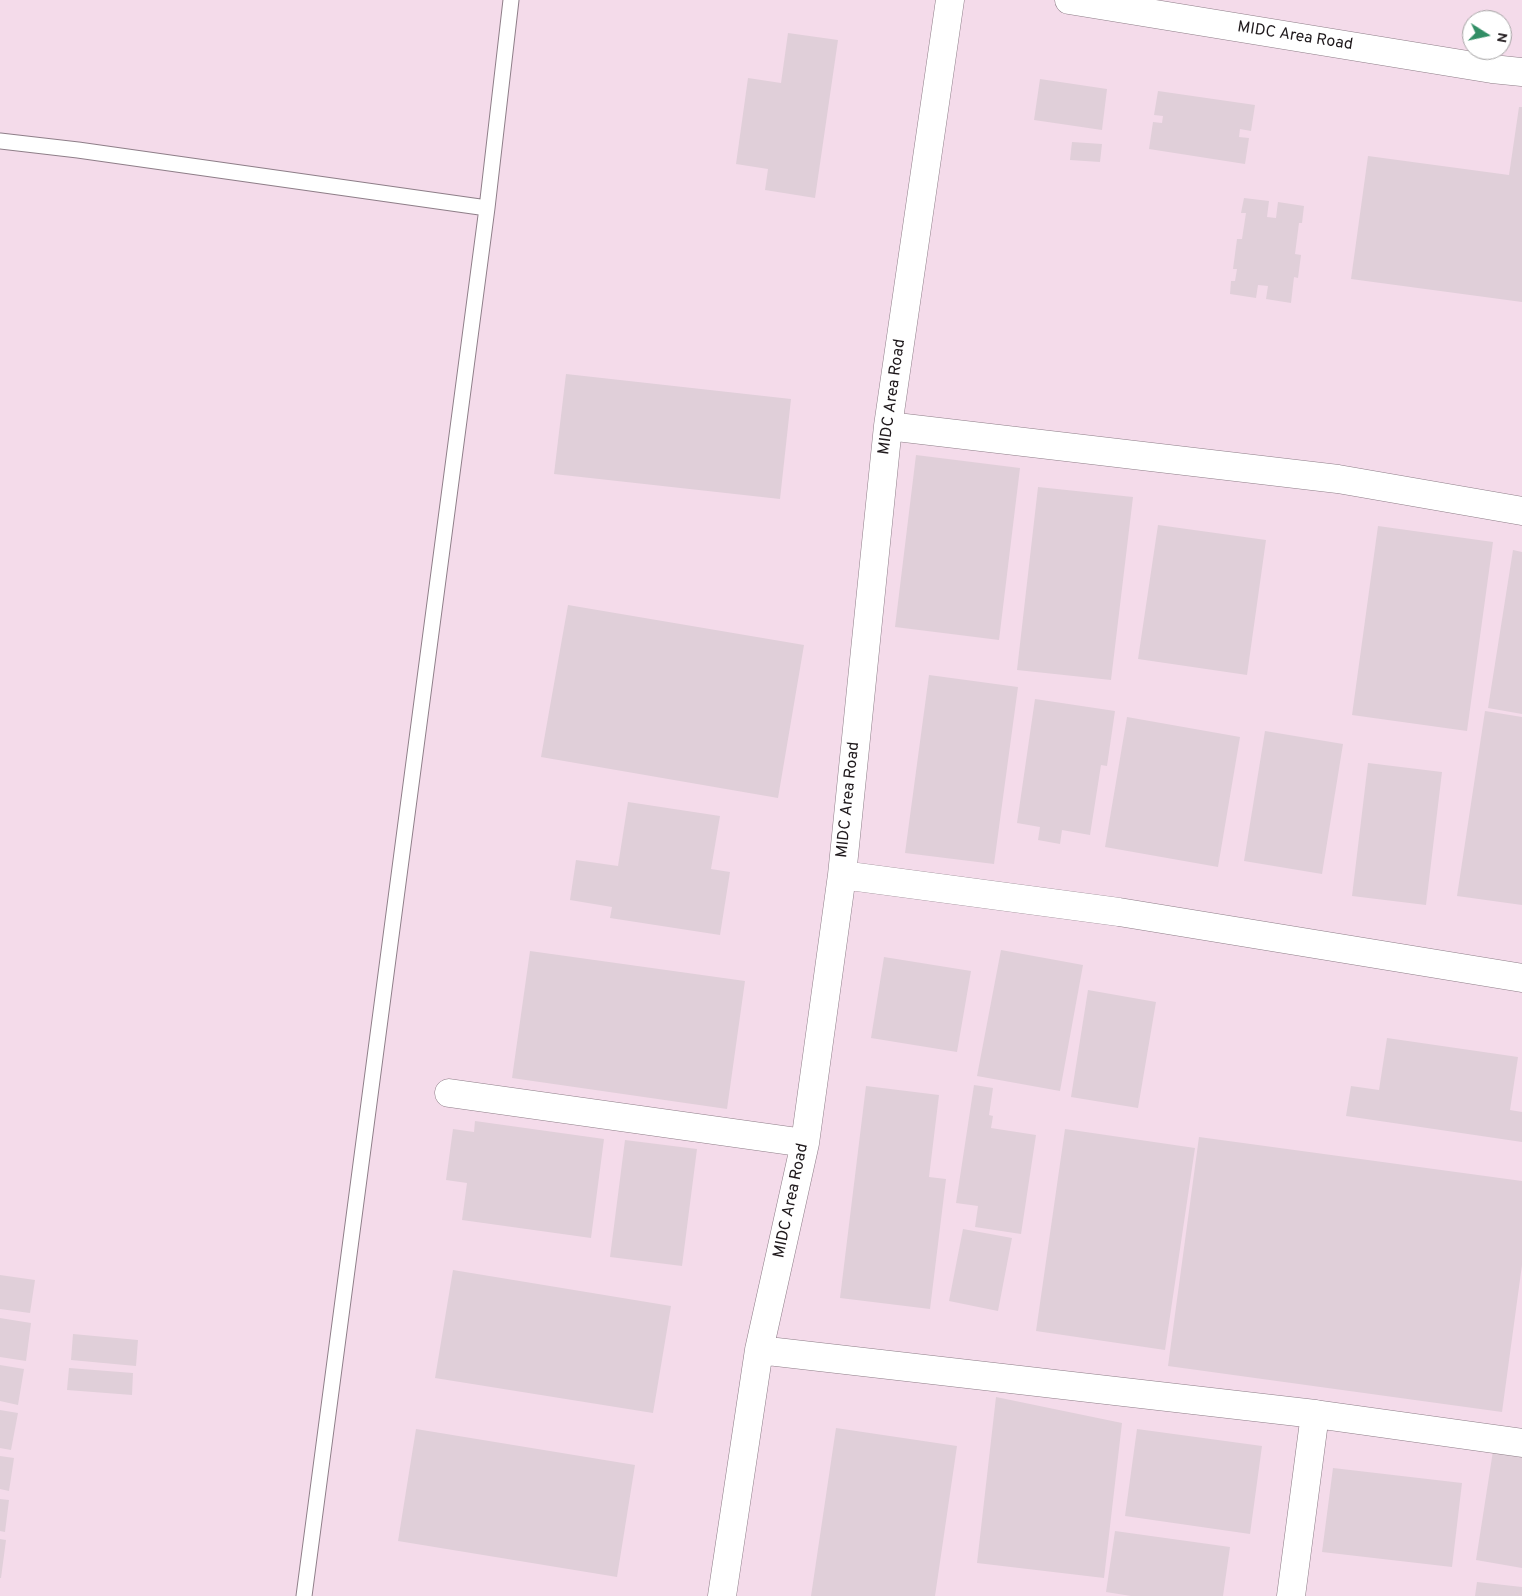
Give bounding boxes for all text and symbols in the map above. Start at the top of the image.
north arrow [1462,10,1512,60]
street label: MIDC Area Road [1236,18,1354,56]
text: N [1492,31,1511,44]
street label: MIDC Area Road [875,338,911,456]
street label: MIDC Area Road [833,741,865,859]
street label: MIDC Area Road [770,1142,814,1260]

